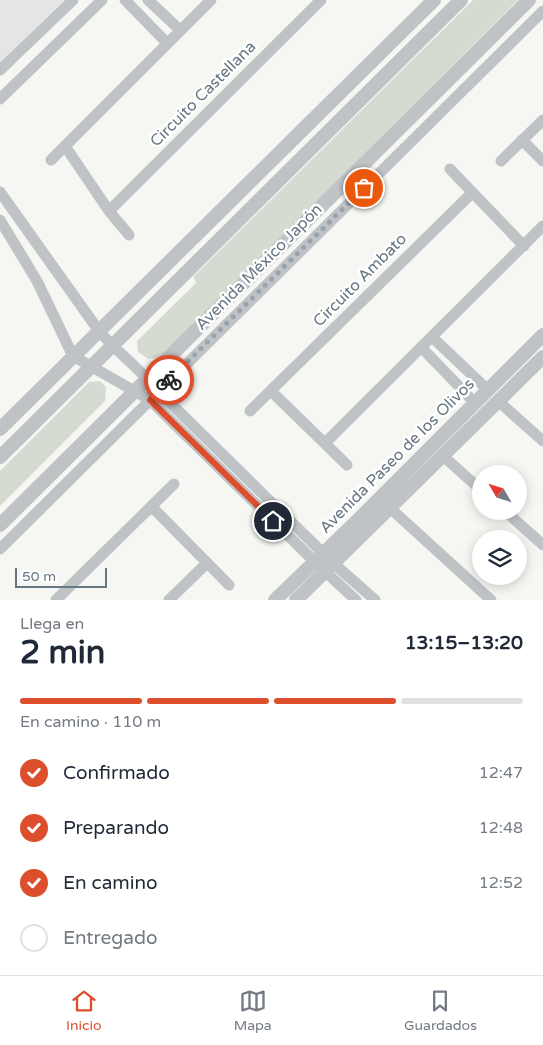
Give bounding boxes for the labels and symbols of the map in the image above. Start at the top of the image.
street label: Circuito Castellana [146,37,260,151]
pin [343,167,385,209]
street label: Avenida México Japón [191,199,327,335]
street label: Circuito Ambato [309,229,411,331]
courier [144,355,194,405]
street label: Avenida Paseo de los Olivos [315,374,479,538]
north arrow [472,465,528,520]
pin [252,500,294,542]
scale bar [15,565,108,588]

